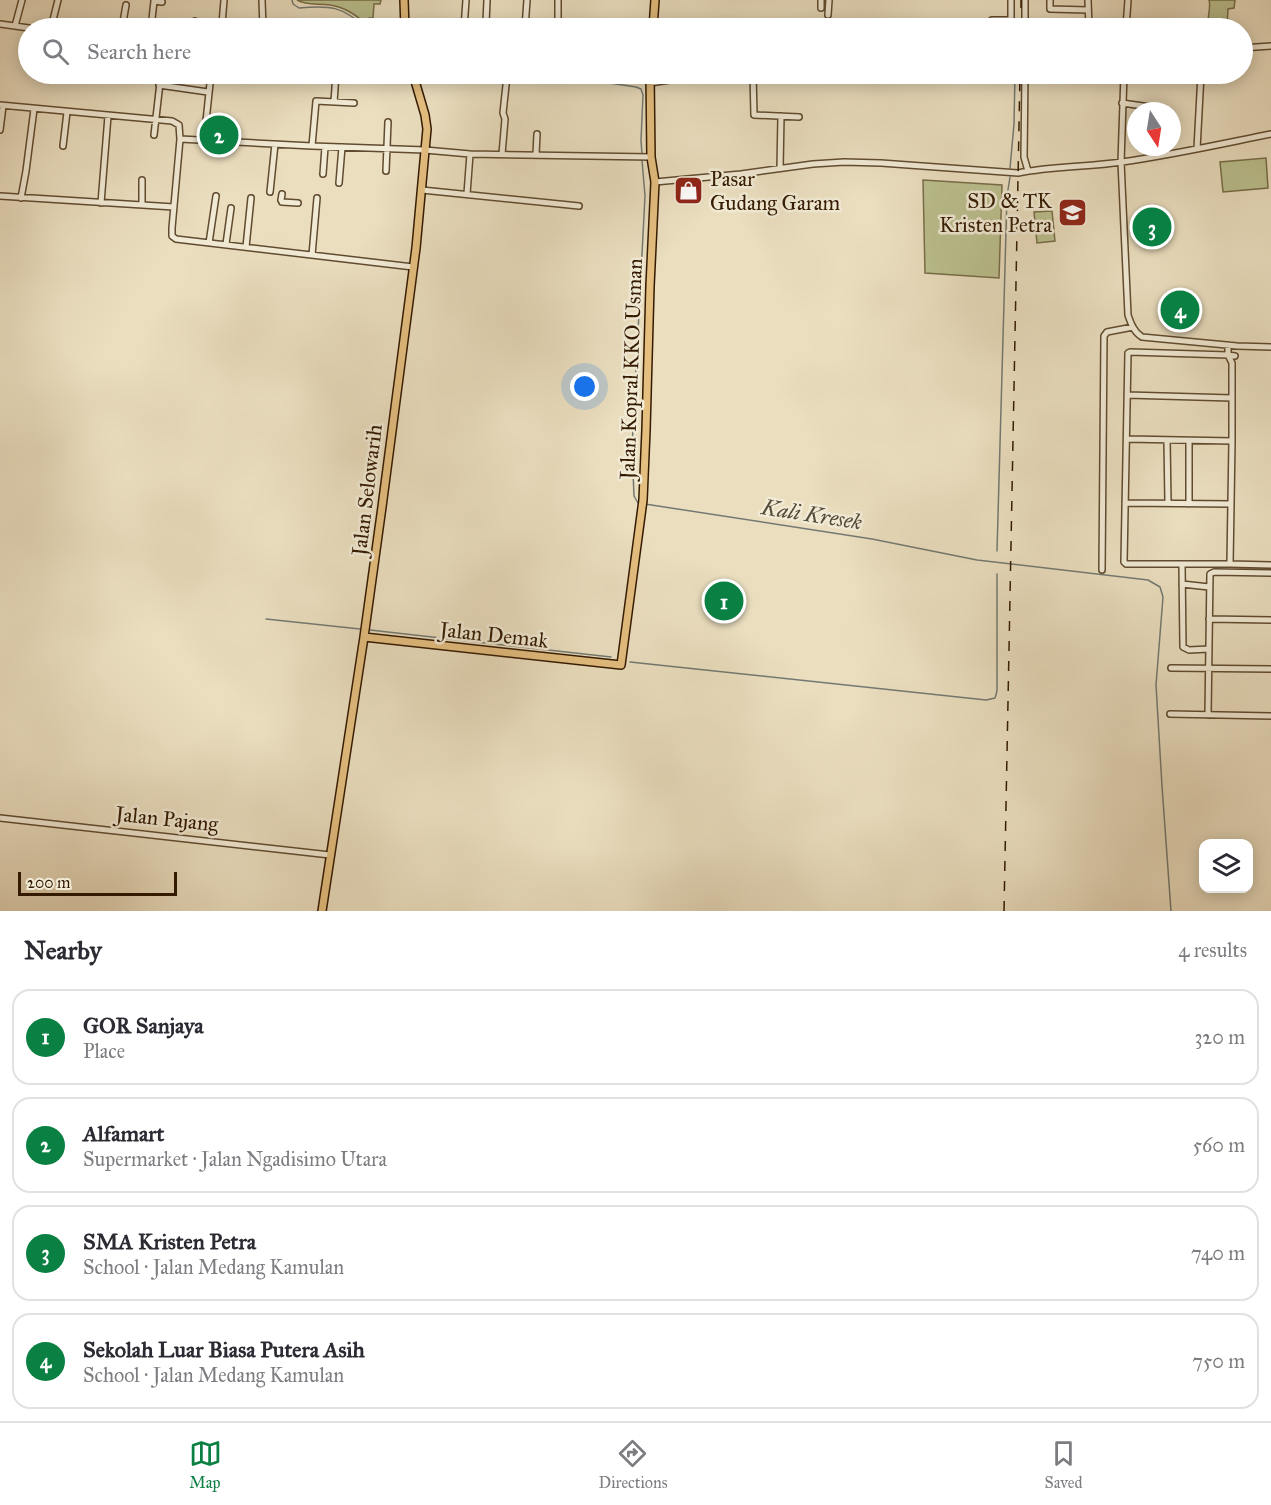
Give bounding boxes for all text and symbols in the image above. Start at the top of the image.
search box [18,18,1253,84]
icon: search [39,35,72,68]
text: Search here [87,38,191,65]
north arrow [1127,102,1181,156]
pin: 2 [200,112,238,158]
place label: Pasar Gudang Garam [710,166,841,216]
shop icon: Pasar Gudang Garam [673,175,705,207]
place label: SD & TK Kristen Petra [939,188,1053,238]
school or university icon: SD & TK Kristen Petra [1057,197,1089,229]
pin: 3 [1132,204,1172,250]
street label: Jalan Kopral KKO Usman [614,258,648,482]
pin: 4 [1160,288,1200,332]
your location [570,372,599,401]
street label: Jalan Selowarih [346,422,388,559]
water label: Kali Kresek [759,493,864,536]
pin: 1 [704,578,744,624]
street label: Jalan Demak [437,616,550,654]
street label: Jalan Pajang [112,800,220,837]
map controls [1199,839,1253,893]
button: layers [1199,839,1253,893]
scale bar [18,869,177,896]
text: 200 m [27,873,70,892]
text: Nearby [24,934,102,966]
text: 4 results [1178,938,1247,962]
text: GOR Sanjaya [83,1012,204,1039]
text: 1 [42,1025,49,1049]
text: 320 m [1194,1025,1245,1049]
text: Place [83,1039,125,1063]
text: Alfamart [83,1120,164,1147]
text: 2 [41,1133,50,1157]
text: 560 m [1193,1133,1245,1157]
text: Supermarket · Jalan Ngadisimo Utara [83,1147,387,1171]
text: SMA Kristen Petra [83,1228,256,1255]
text: 3 [42,1241,50,1265]
text: 740 m [1191,1241,1245,1265]
text: School · Jalan Medang Kamulan [83,1255,344,1279]
text: Sekolah Luar Biasa Putera Asih [83,1336,365,1363]
text: 4 [40,1349,51,1373]
text: 750 m [1192,1349,1245,1373]
text: School · Jalan Medang Kamulan [83,1363,344,1387]
tab: Map [189,1437,222,1492]
tab: Directions [599,1437,667,1492]
tab: Saved [1044,1437,1082,1492]

